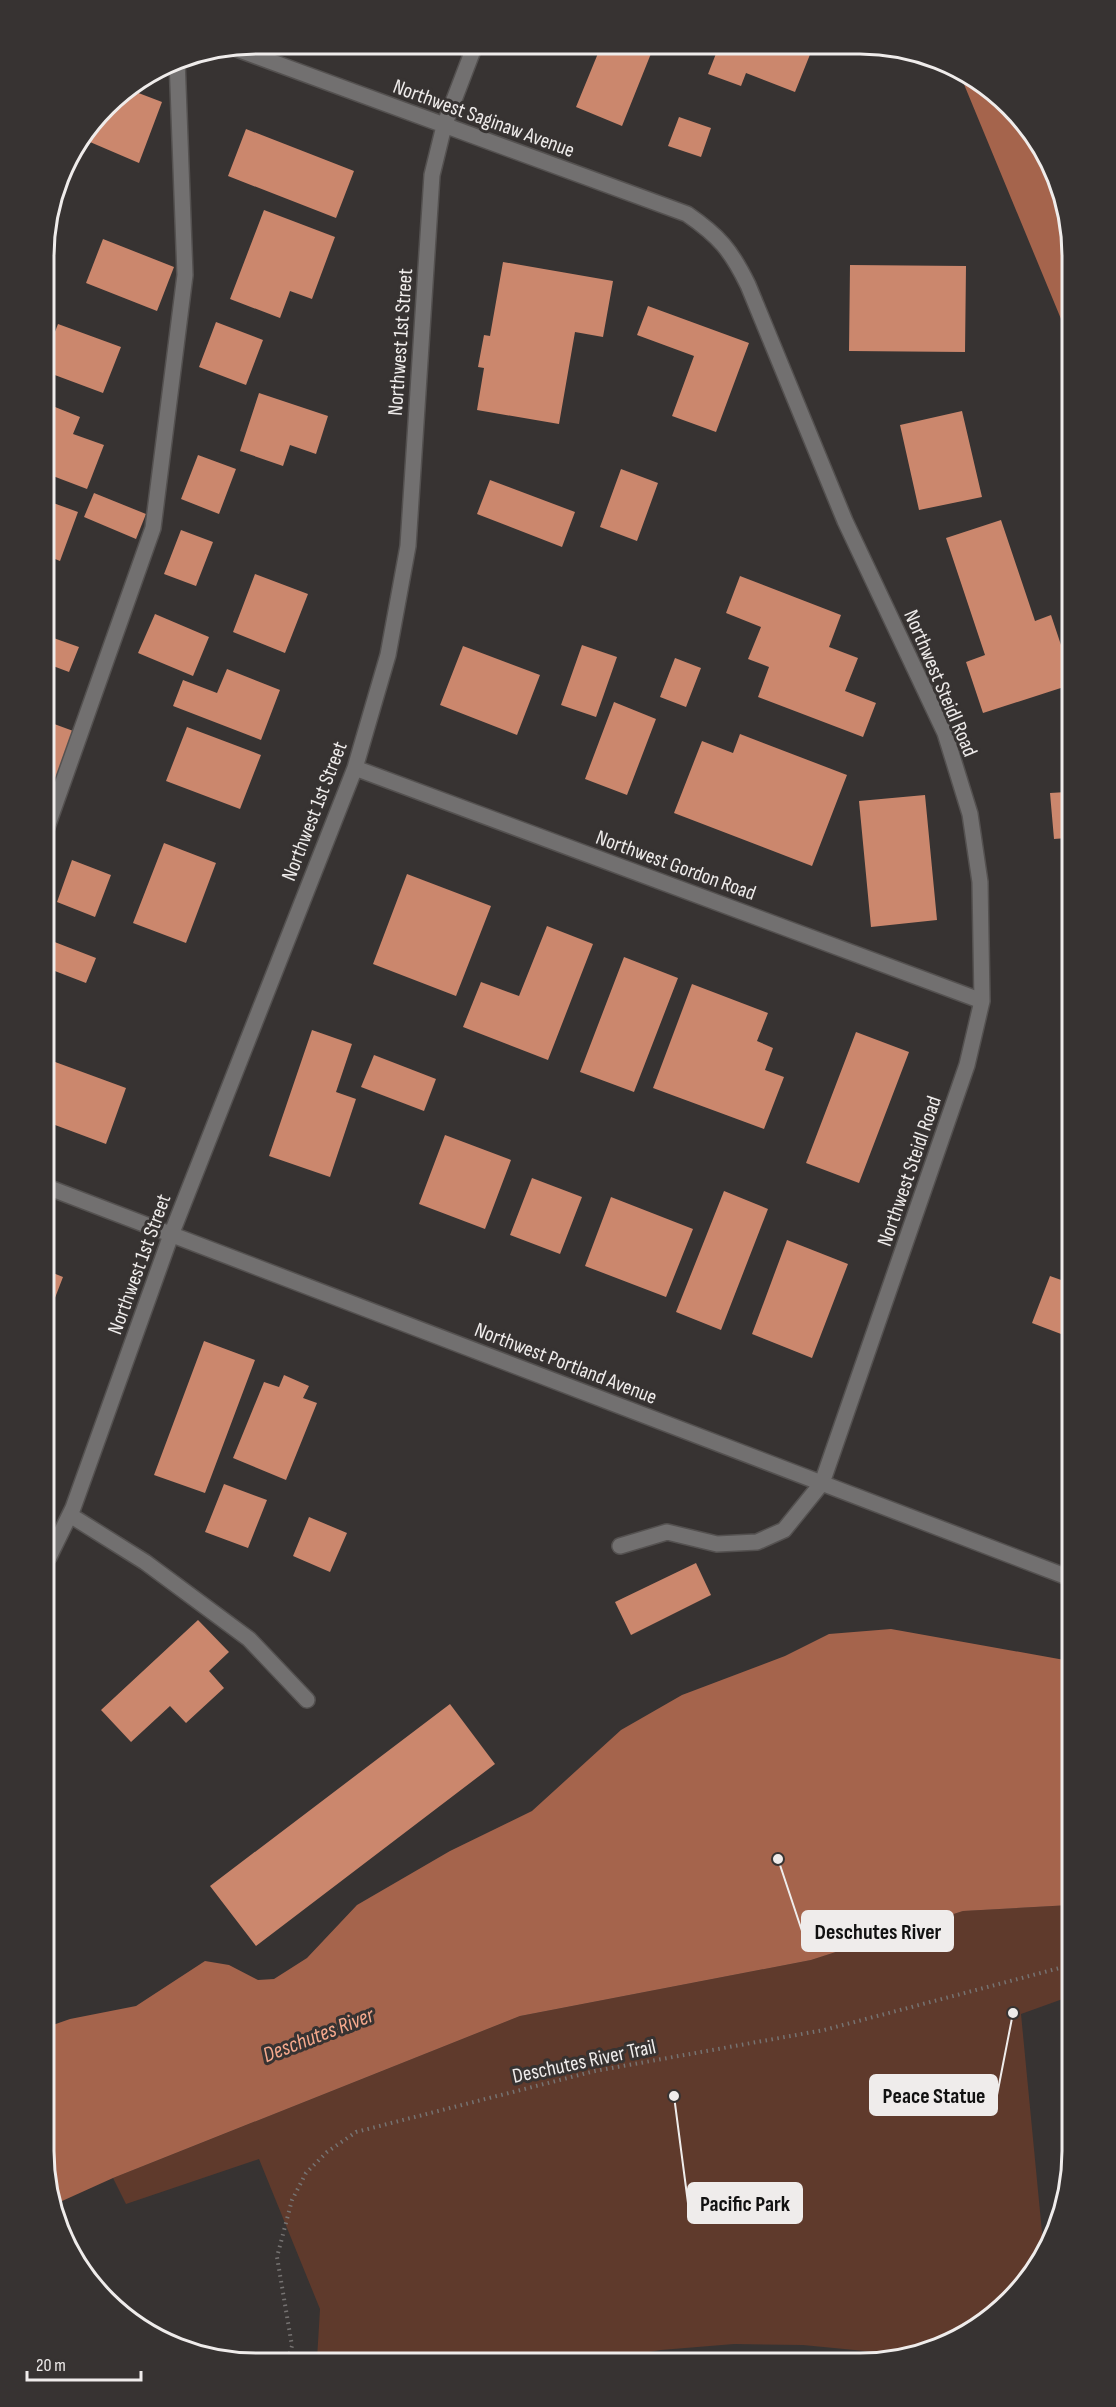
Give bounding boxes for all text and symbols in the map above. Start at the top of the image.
street label: Northwest Saginaw Avenue [390,74,578,163]
street label: Northwest 1st Street [383,268,418,416]
street label: Northwest Steidl Road [898,606,983,760]
street label: Northwest 1st Street [276,738,353,884]
street label: Northwest Gordon Road [593,825,759,906]
street label: Northwest Steidl Road [872,1093,947,1249]
street label: Northwest 1st Street [103,1191,176,1338]
street label: Northwest Portland Avenue [471,1317,660,1410]
callout: Deschutes River [802,1911,953,1951]
text: Deschutes River [815,1919,942,1946]
water label: Deschutes River [259,2002,379,2069]
street label: Deschutes River Trail [510,2034,658,2089]
callout: Peace Statue [870,2075,997,2115]
text: Peace Statue [883,2083,985,2110]
callout: Pacific Park [688,2183,802,2223]
text: Pacific Park [700,2191,791,2218]
scale bar [27,2344,141,2382]
text: 20 m [36,2355,66,2376]

